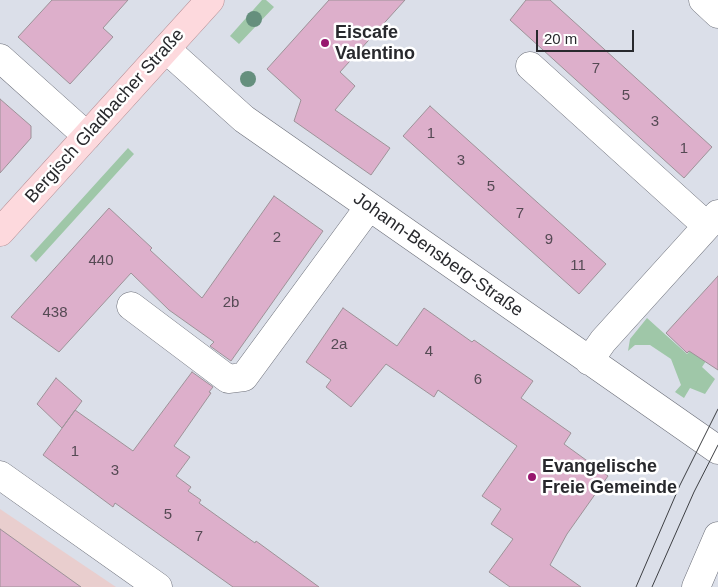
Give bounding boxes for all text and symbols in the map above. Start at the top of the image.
scale bar [538,20,636,52]
place label: Eiscafe Valentino [335,22,415,64]
street label: Bergisch Gladbacher Straße [21,24,189,208]
text: 20 m [544,30,577,47]
marker: Eiscafe Valentino [319,37,331,49]
house number: 7 [592,60,600,78]
house number: 5 [622,87,630,105]
house number: 3 [651,113,659,131]
house number: 1 [427,125,435,143]
house number: 1 [680,140,688,158]
house number: 3 [457,152,465,170]
house number: 5 [487,178,495,196]
street label: Johann-Bensberg-Straße [349,188,527,322]
house number: 7 [516,205,524,223]
house number: 2 [273,229,281,247]
house number: 9 [545,231,553,249]
house number: 440 [88,252,114,270]
house number: 11 [570,257,586,275]
house number: 2b [223,294,239,312]
house number: 438 [42,304,68,322]
house number: 2a [331,336,347,354]
house number: 4 [425,343,433,361]
house number: 6 [474,371,482,389]
house number: 1 [71,443,79,461]
place label: Evangelische Freie Gemeinde [542,456,677,498]
house number: 3 [111,462,119,480]
marker: Evangelische Freie Gemeinde [526,471,538,483]
house number: 5 [164,506,172,524]
house number: 7 [195,528,203,546]

